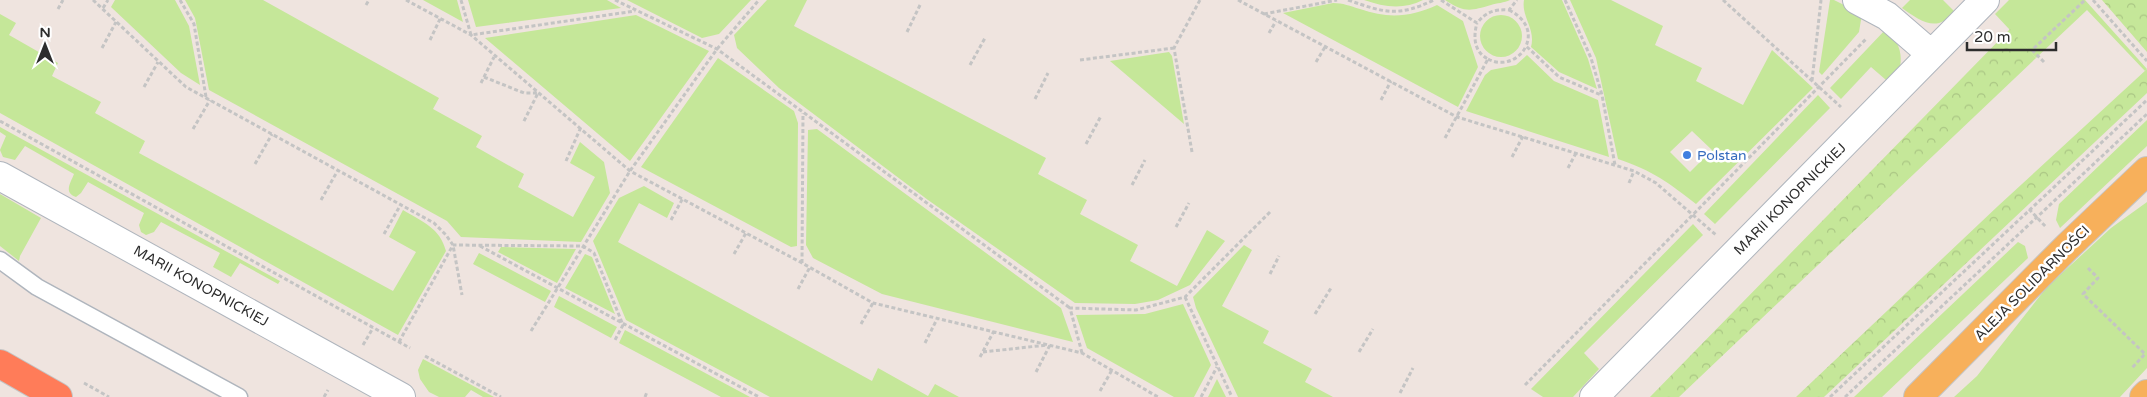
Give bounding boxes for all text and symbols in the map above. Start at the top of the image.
north arrow [20,20,70,70]
scale bar [1967,20,2056,52]
text: N [39,24,51,41]
text: 20 m [1974,28,2011,46]
street label: MARII KONOPNICKIEJ [1730,139,1850,259]
place label: Polstan [1697,147,1747,164]
marker: Polstan [1681,149,1693,161]
street label: ALEJA SOLIDARNOŚCI [1971,222,2093,344]
street label: MARII KONOPNICKIEJ [131,242,271,330]

